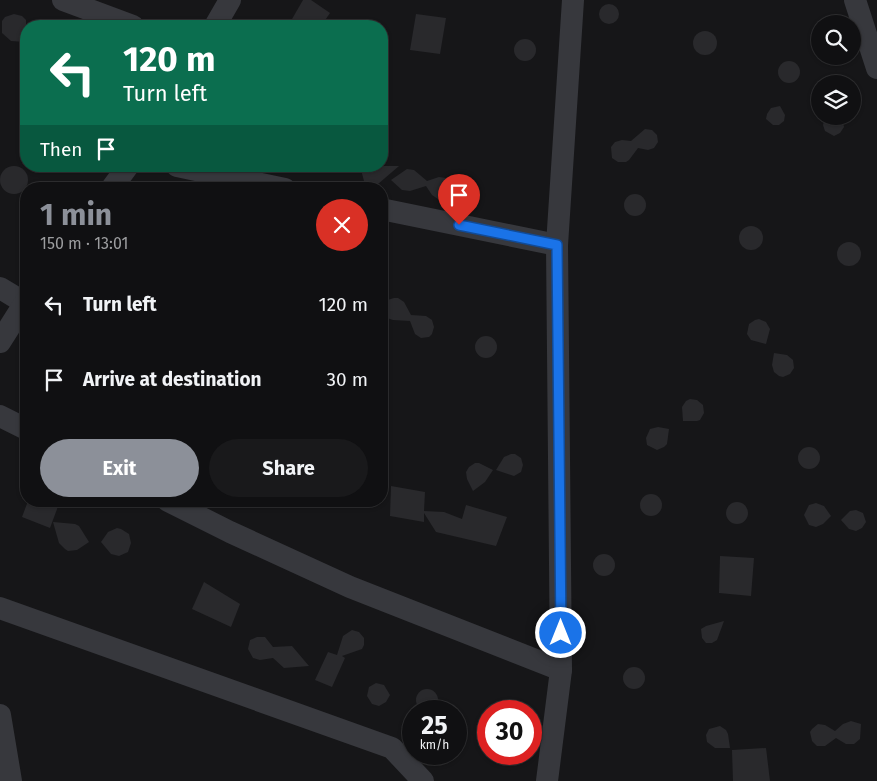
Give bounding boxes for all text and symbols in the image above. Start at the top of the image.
map controls [811,15,861,125]
button: search [811,15,861,65]
text: 120 m [123,38,216,80]
icon: left [40,40,105,105]
button: layers [811,75,861,125]
text: Turn left [123,80,207,107]
icon: arrive [92,135,120,163]
text: Then [40,138,82,161]
pin [438,174,480,225]
icon: arrive [445,181,473,209]
text: 1 min [40,197,112,233]
button: close [316,199,368,251]
text: 150 m · 13:01 [40,234,128,253]
icon: left [40,291,68,319]
text: Turn left [83,293,157,316]
text: 120 m [318,293,368,316]
icon: arrive [40,366,68,394]
text: Arrive at destination [83,368,262,391]
text: 30 m [327,368,368,391]
button: Exit [40,439,199,497]
button: Share [209,439,368,497]
position arrow [534,606,586,658]
speed limit sign: 30 [477,700,542,765]
text: 25 [421,711,448,741]
text: km/h [420,738,449,752]

